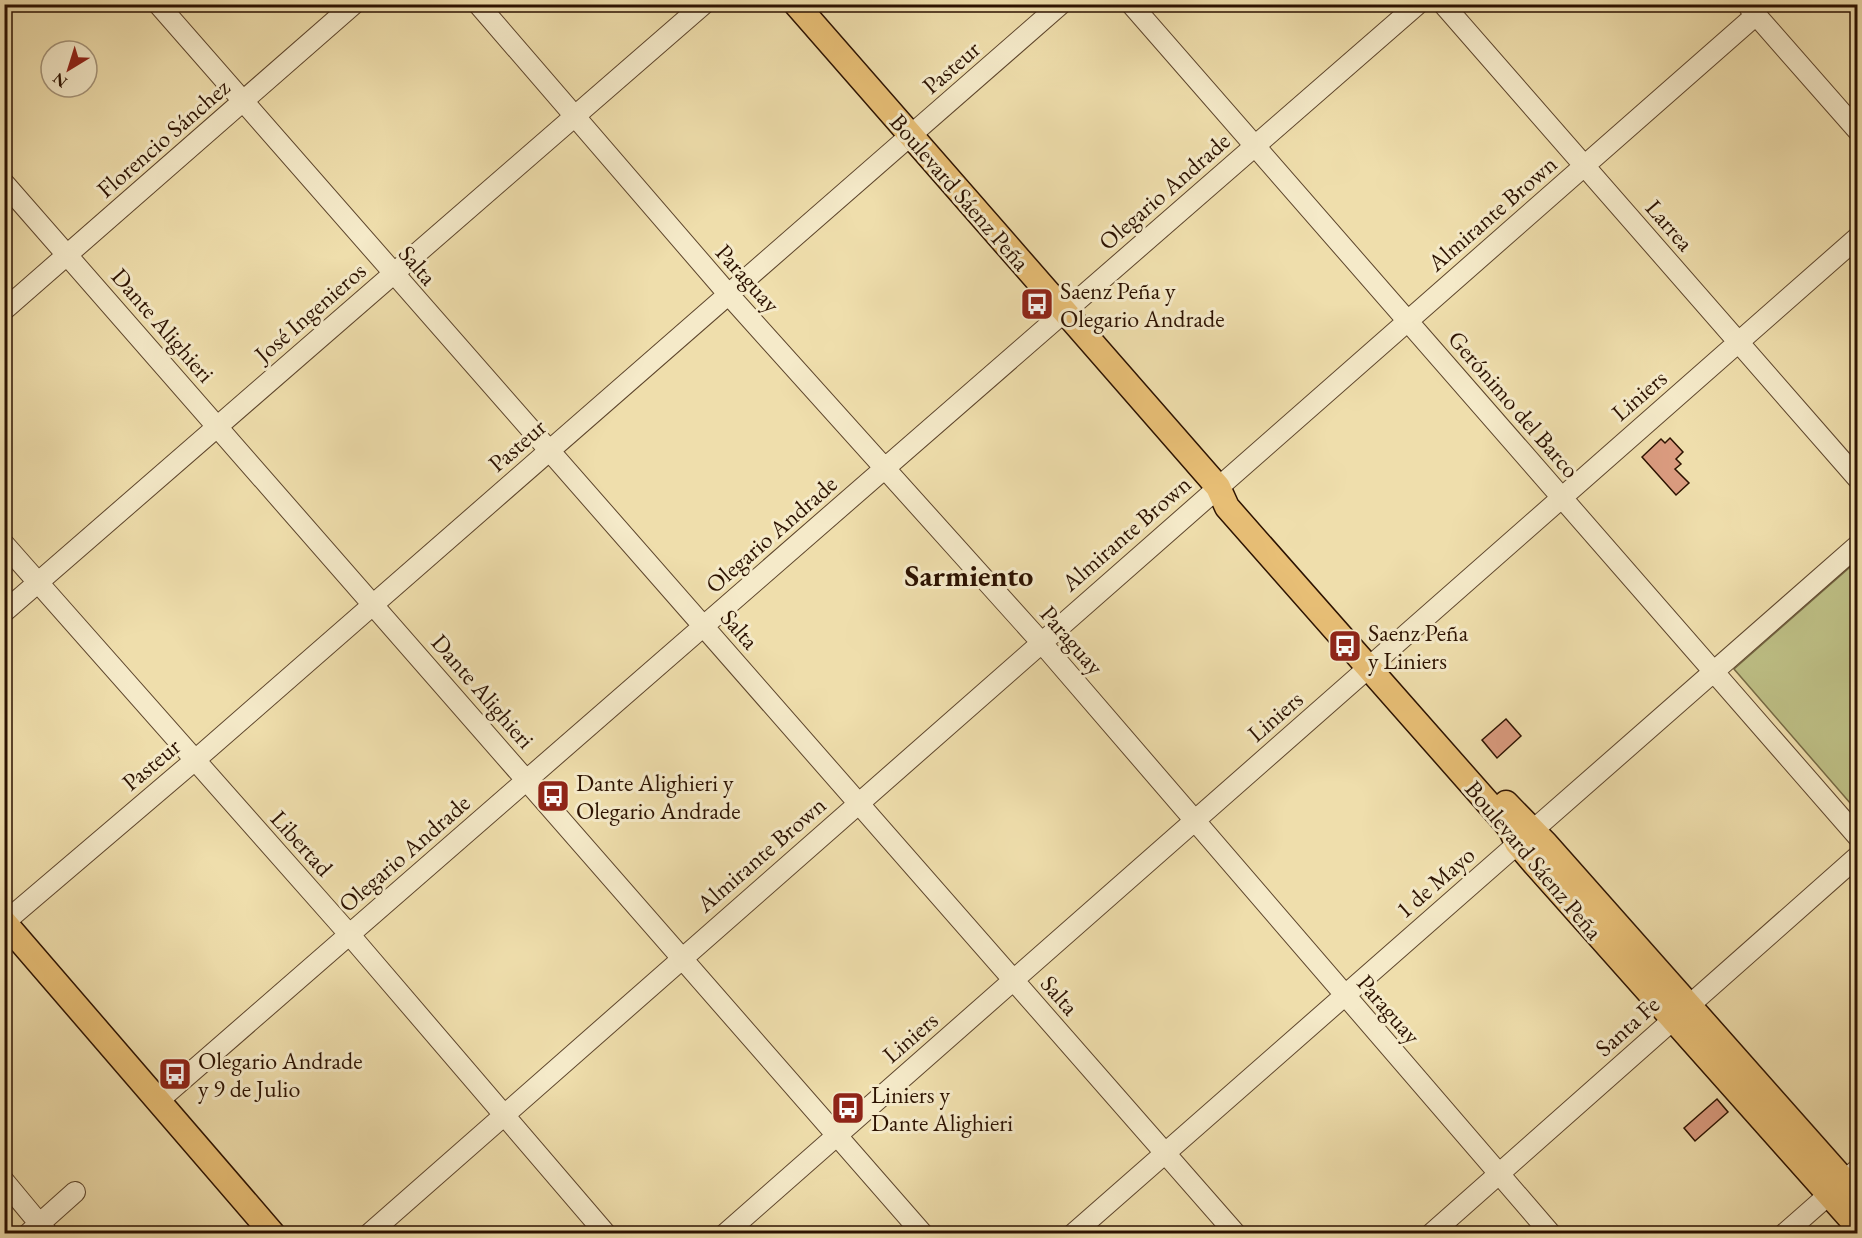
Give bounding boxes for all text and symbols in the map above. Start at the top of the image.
street label: Pasteur [916,33,986,101]
north arrow [39,39,99,99]
text: N [48,68,72,93]
street label: Florencio Sánchez [90,72,236,204]
street label: Boulevard Sáenz Peña [883,107,1037,277]
street label: Olegario Andrade [1092,125,1236,257]
street label: Almirante Brown [1420,148,1563,278]
street label: Larrea [1639,193,1701,258]
street label: Paraguay [709,237,787,319]
street label: Salta [392,238,444,292]
street label: José Ingenieros [246,255,372,370]
street label: Dante Alighieri [105,261,221,389]
place label: Saenz Peña y Olegario Andrade [1060,275,1225,334]
bus stop icon: Saenz Peña y Olegario Andrade [1019,286,1055,322]
street label: Gerónimo del Barco [1441,324,1587,484]
street label: Liniers [1605,362,1673,428]
street label: Pasteur [482,411,552,479]
street label: Olegario Andrade [699,468,843,600]
street label: Almirante Brown [1054,468,1197,598]
district label: Sarmiento [905,556,1033,595]
street label: Paraguay [1033,599,1111,682]
street label: Salta [714,602,766,656]
place label: Saenz Peña y Liniers [1368,617,1469,676]
street label: Dante Alighieri [425,627,541,755]
bus stop icon: Saenz Peña y Liniers [1327,628,1363,664]
street label: Liniers [1241,683,1309,749]
street label: Pasteur [115,731,187,797]
place label: Dante Alighieri y Olegario Andrade [576,767,741,826]
street label: Boulevard Sáenz Peña [1458,774,1610,946]
bus stop icon: Dante Alighieri y Olegario Andrade [535,778,571,814]
street label: Olegario Andrade [332,787,476,919]
street label: Almirante Brown [689,789,832,919]
street label: Libertad [264,803,340,883]
street label: 1 de Mayo [1389,839,1481,925]
street label: Salta [1034,968,1086,1022]
street label: Paraguay [1350,968,1428,1051]
street label: Santa Fe [1588,989,1666,1063]
street label: Liniers [876,1004,944,1070]
place label: Olegario Andrade y 9 de Julio [198,1045,363,1104]
bus stop icon: Olegario Andrade y 9 de Julio [157,1056,193,1092]
place label: Liniers y Dante Alighieri [871,1079,1013,1138]
bus stop icon: Liniers y Dante Alighieri [830,1090,866,1126]

